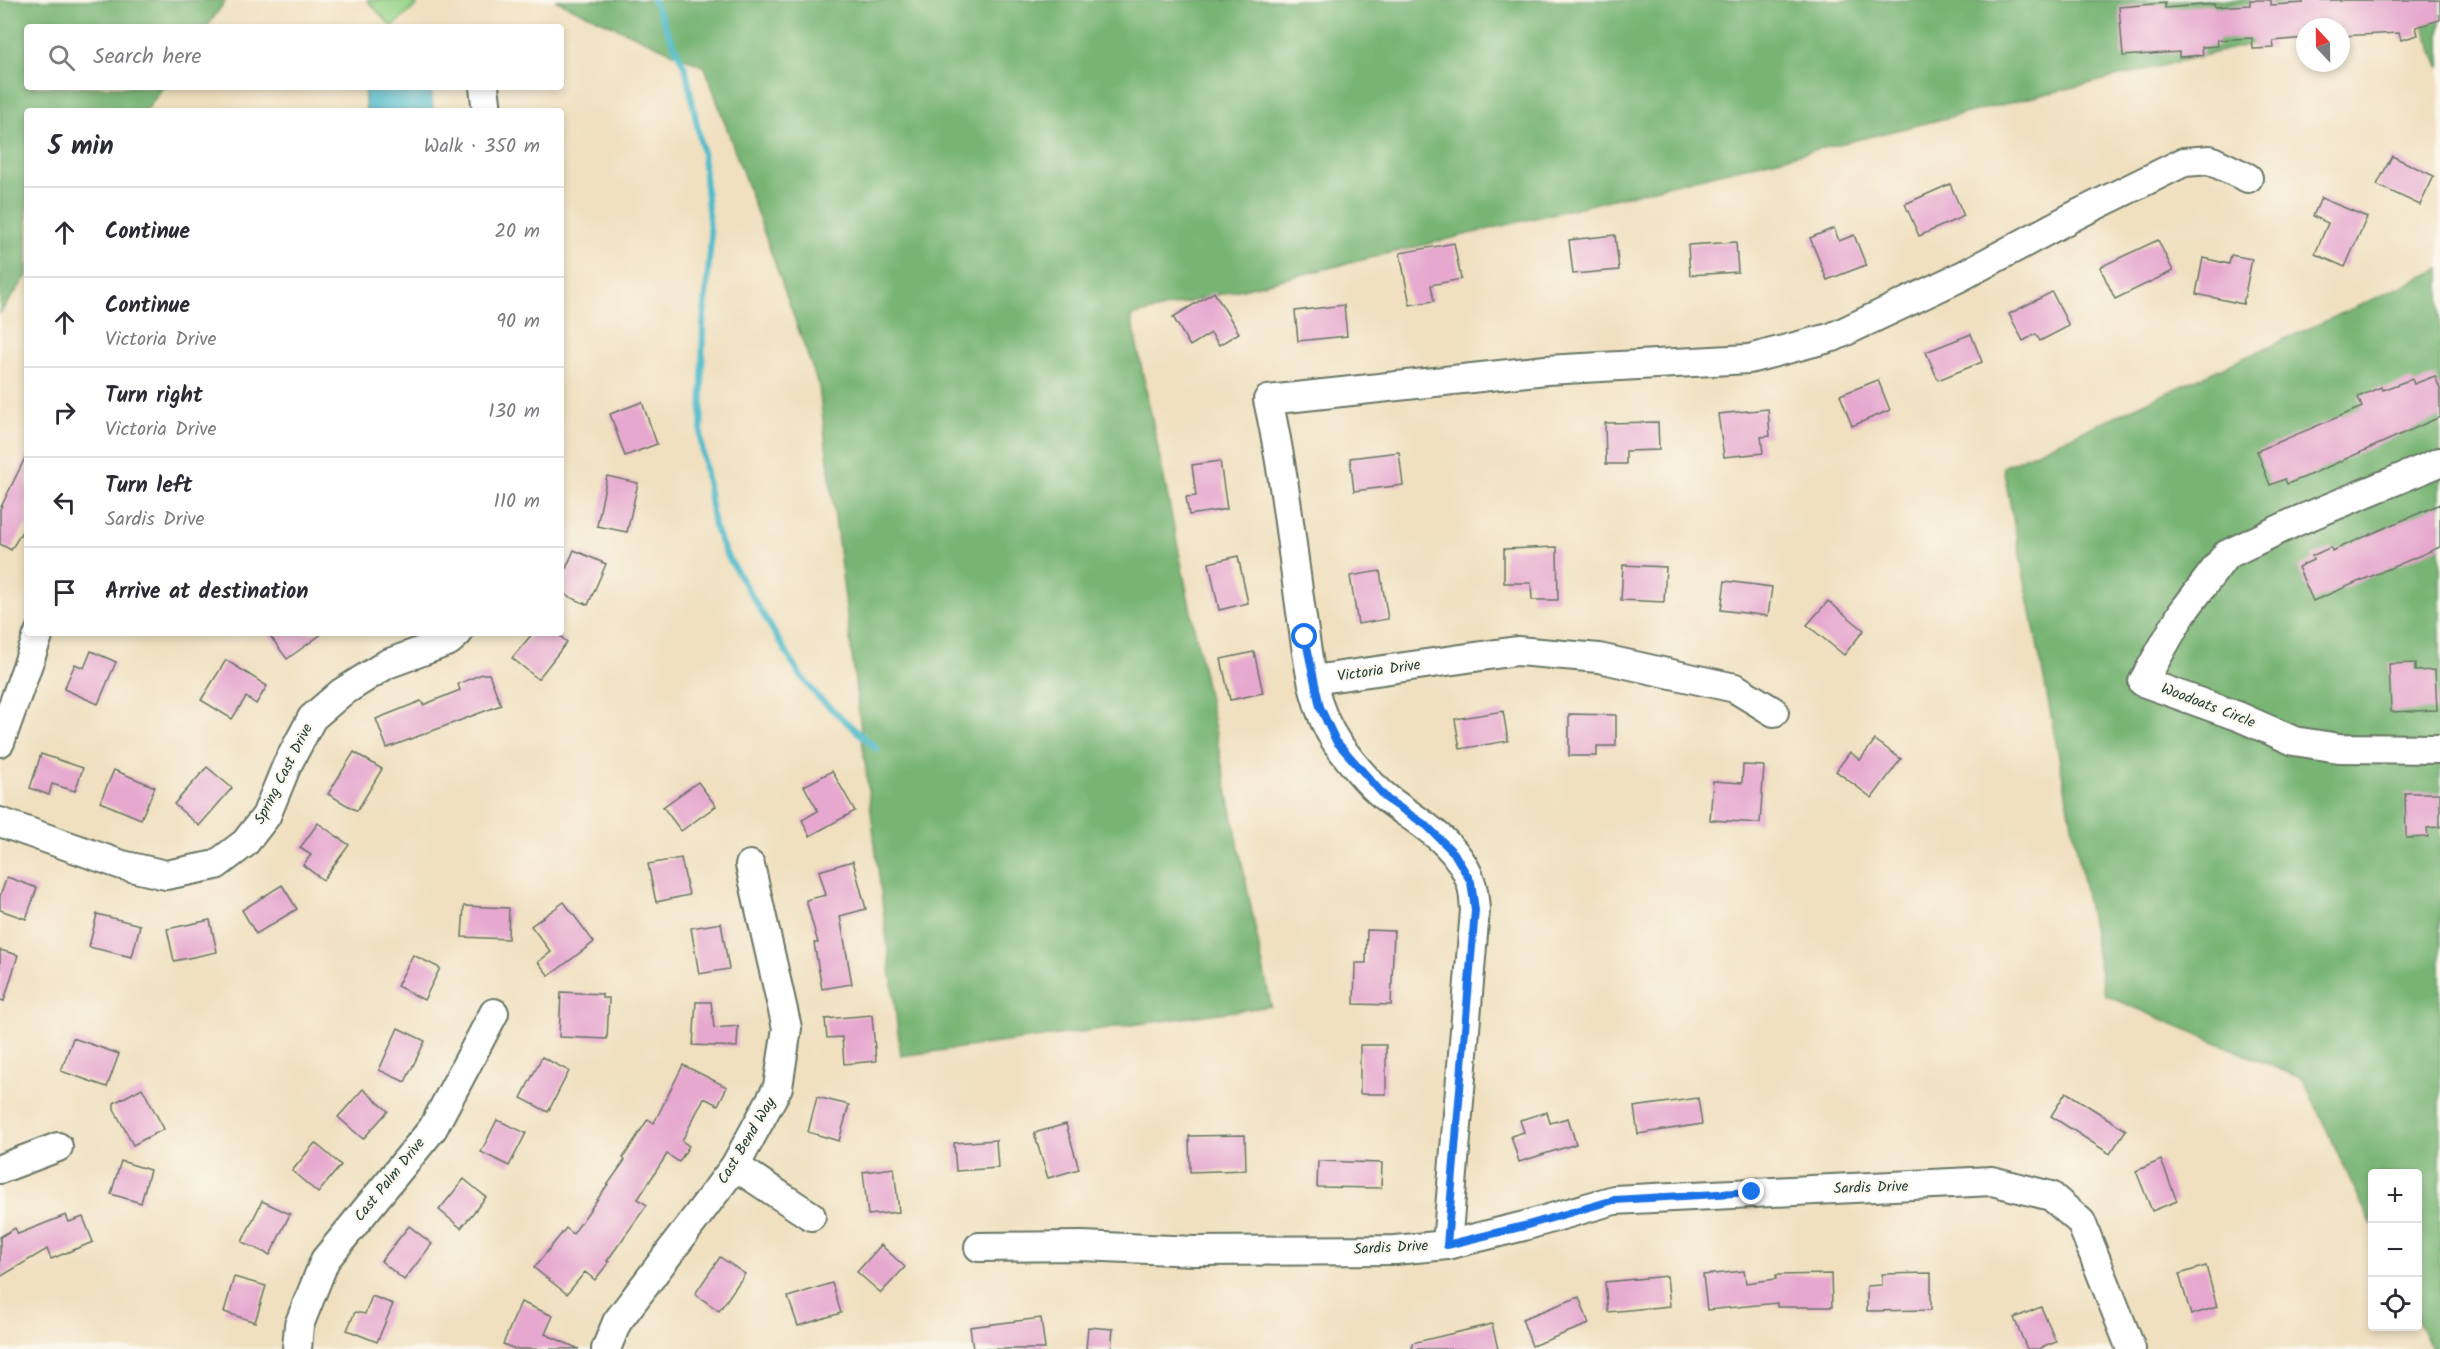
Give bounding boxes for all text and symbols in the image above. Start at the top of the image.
north arrow [2296,18,2350,72]
search box [24,24,564,90]
text: Search here [93,40,201,75]
icon: search [45,41,78,74]
text: 5 min [48,126,114,168]
text: Walk · 350 m [424,131,540,163]
text: Continue [105,215,190,250]
icon: ahead [48,216,81,249]
text: 20 m [494,216,540,248]
text: Continue [105,289,190,324]
icon: ahead [48,306,81,339]
text: 90 m [496,306,540,338]
text: Victoria Drive [105,324,217,356]
text: Turn right [105,379,203,414]
icon: right [48,396,81,429]
text: 130 m [488,396,540,428]
text: Victoria Drive [105,414,217,446]
text: Turn left [105,469,192,504]
icon: left [48,486,81,519]
text: 110 m [494,486,540,518]
text: Sardis Drive [105,504,205,536]
text: Arrive at destination [105,575,308,610]
icon: arrive [48,576,81,609]
route start [1291,623,1317,649]
street label: Victoria Drive [1336,653,1422,689]
street label: Woodoats Circle [2157,677,2259,735]
street label: Spring Cast Drive [248,719,320,829]
street label: Cast Bend Way [712,1092,783,1189]
street label: Cast Palm Drive [348,1132,432,1227]
map controls [2368,1169,2422,1331]
button: + [2368,1169,2422,1223]
street label: Sardis Drive [1833,1175,1909,1201]
route end [1738,1178,1764,1204]
button: − [2368,1223,2422,1277]
street label: Sardis Drive [1353,1234,1429,1262]
button: locate [2368,1277,2422,1331]

